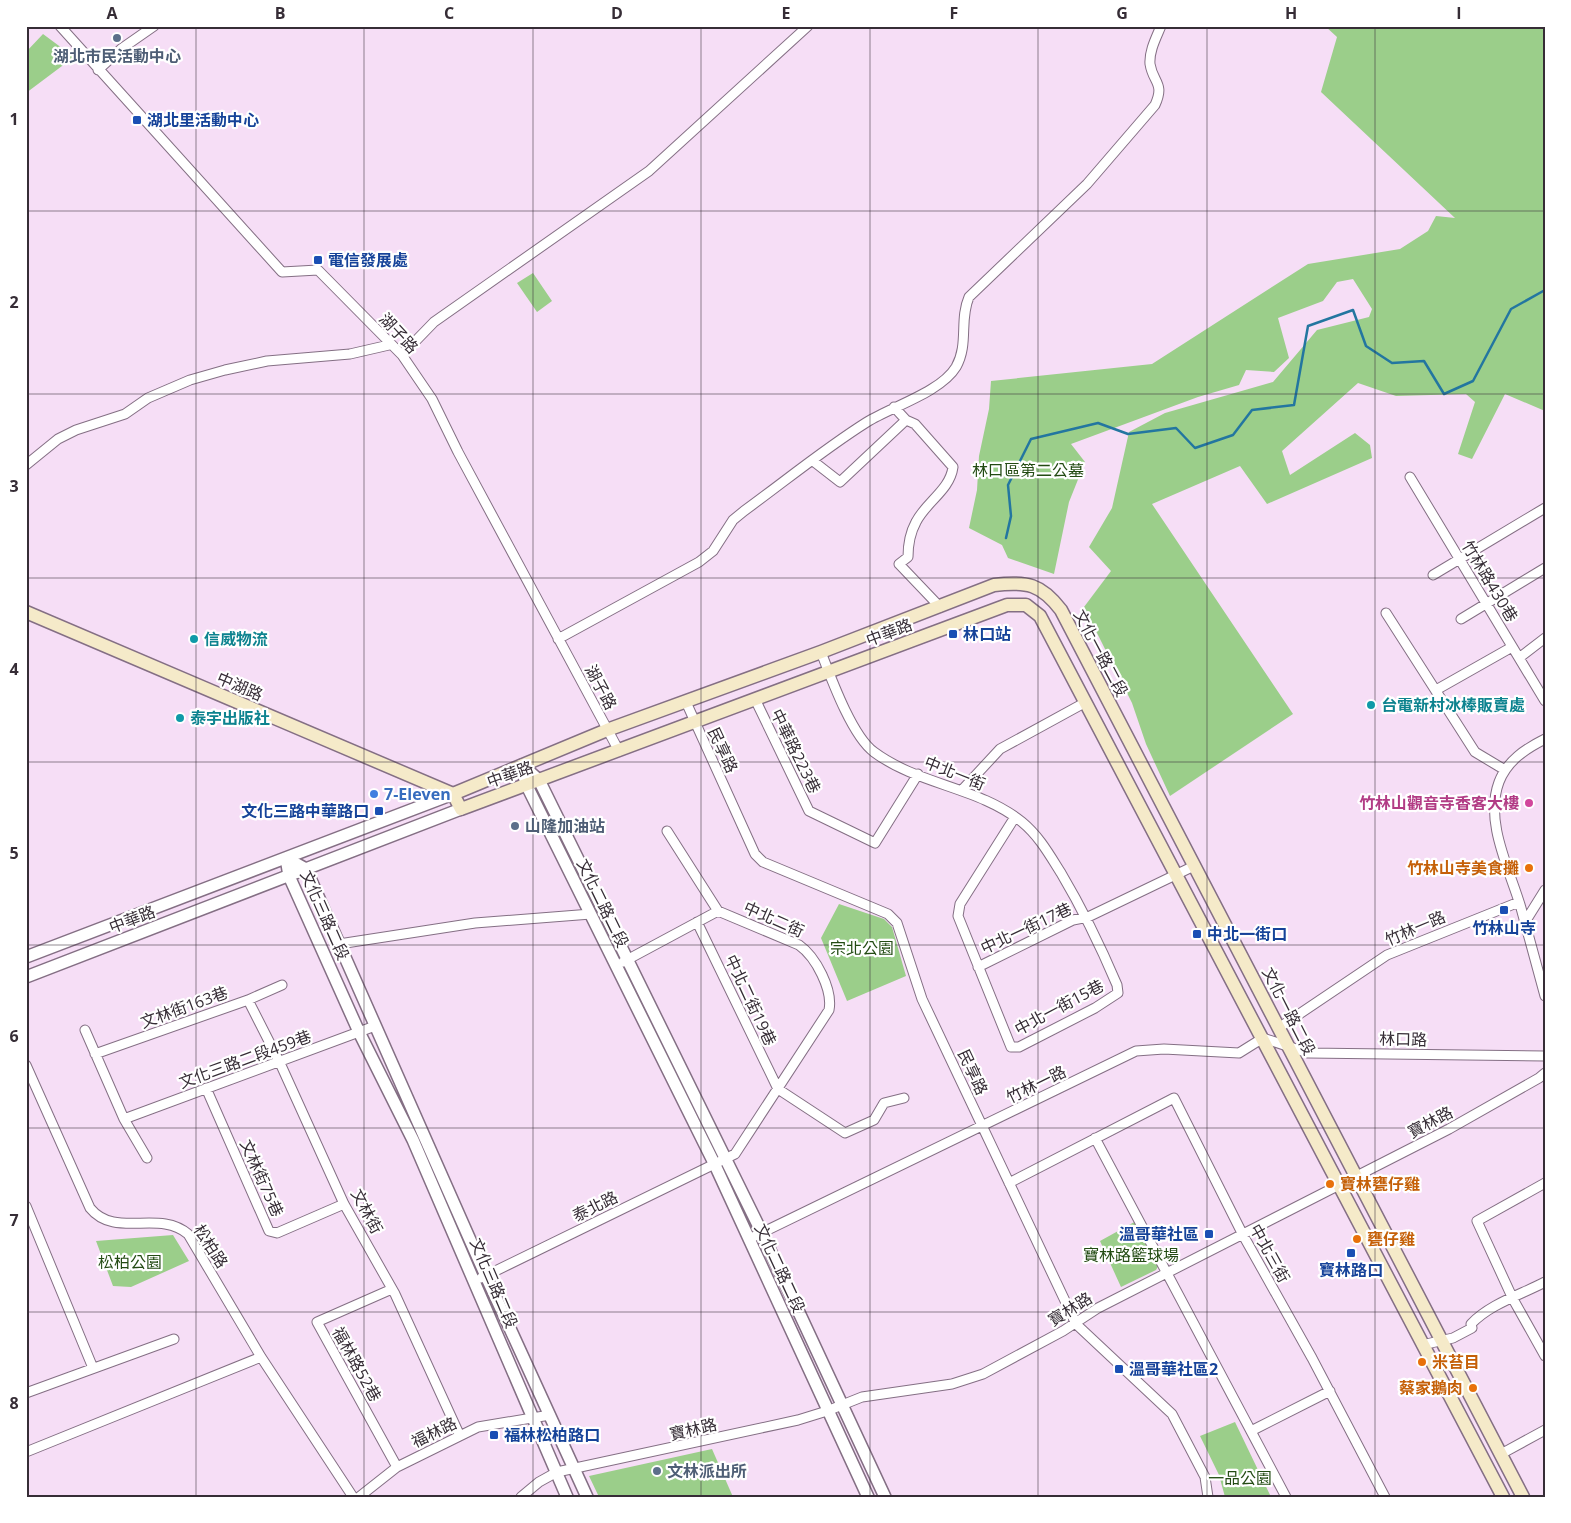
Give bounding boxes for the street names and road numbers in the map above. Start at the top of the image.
street label: 湖子路 [375,308,423,358]
street label: 竹林路430巷 [1457,536,1523,626]
street label: 文化一路二段 [1069,605,1133,701]
street label: 中華路 [863,613,915,651]
street label: 湖子路 [580,661,622,713]
street label: 中湖路 [214,666,266,706]
street label: 中華路223巷 [766,705,826,797]
street label: 民享路 [703,724,743,776]
street label: 中北一街 [921,751,989,795]
street label: 中華路 [484,755,536,793]
street label: 文化二路二段 [572,855,634,951]
street label: 文化三路二段 [295,867,355,963]
street label: 中北二街 [740,896,808,942]
street label: 中北一街17巷 [977,897,1075,959]
street label: 中華路 [106,900,158,938]
street label: 竹林一路 [1381,905,1449,951]
street label: 中北二街19巷 [720,951,782,1049]
street label: 文化一路二段 [1257,963,1321,1059]
street label: 中北一街15巷 [1010,974,1108,1040]
street label: 文林街163巷 [137,981,231,1033]
street label: 文化三路二段459巷 [176,1025,314,1093]
street label: 林口路 [1379,1028,1427,1050]
street label: 民享路 [953,1046,993,1098]
street label: 竹林一路 [1002,1060,1070,1108]
street label: 寶林路 [1404,1101,1456,1143]
street label: 文林街75巷 [235,1136,289,1220]
street label: 文林街 [346,1185,388,1237]
street label: 泰北路 [569,1186,621,1226]
street label: 松柏路 [189,1220,233,1272]
street label: 文化二路二段 [750,1220,810,1316]
street label: 中北三街 [1245,1220,1295,1286]
street label: 文化三路二段 [465,1235,523,1331]
street label: 寶林路 [1044,1287,1096,1331]
street label: 福林路52巷 [327,1323,387,1405]
street label: 福林路 [408,1412,460,1452]
street label: 寶林路 [667,1413,719,1445]

